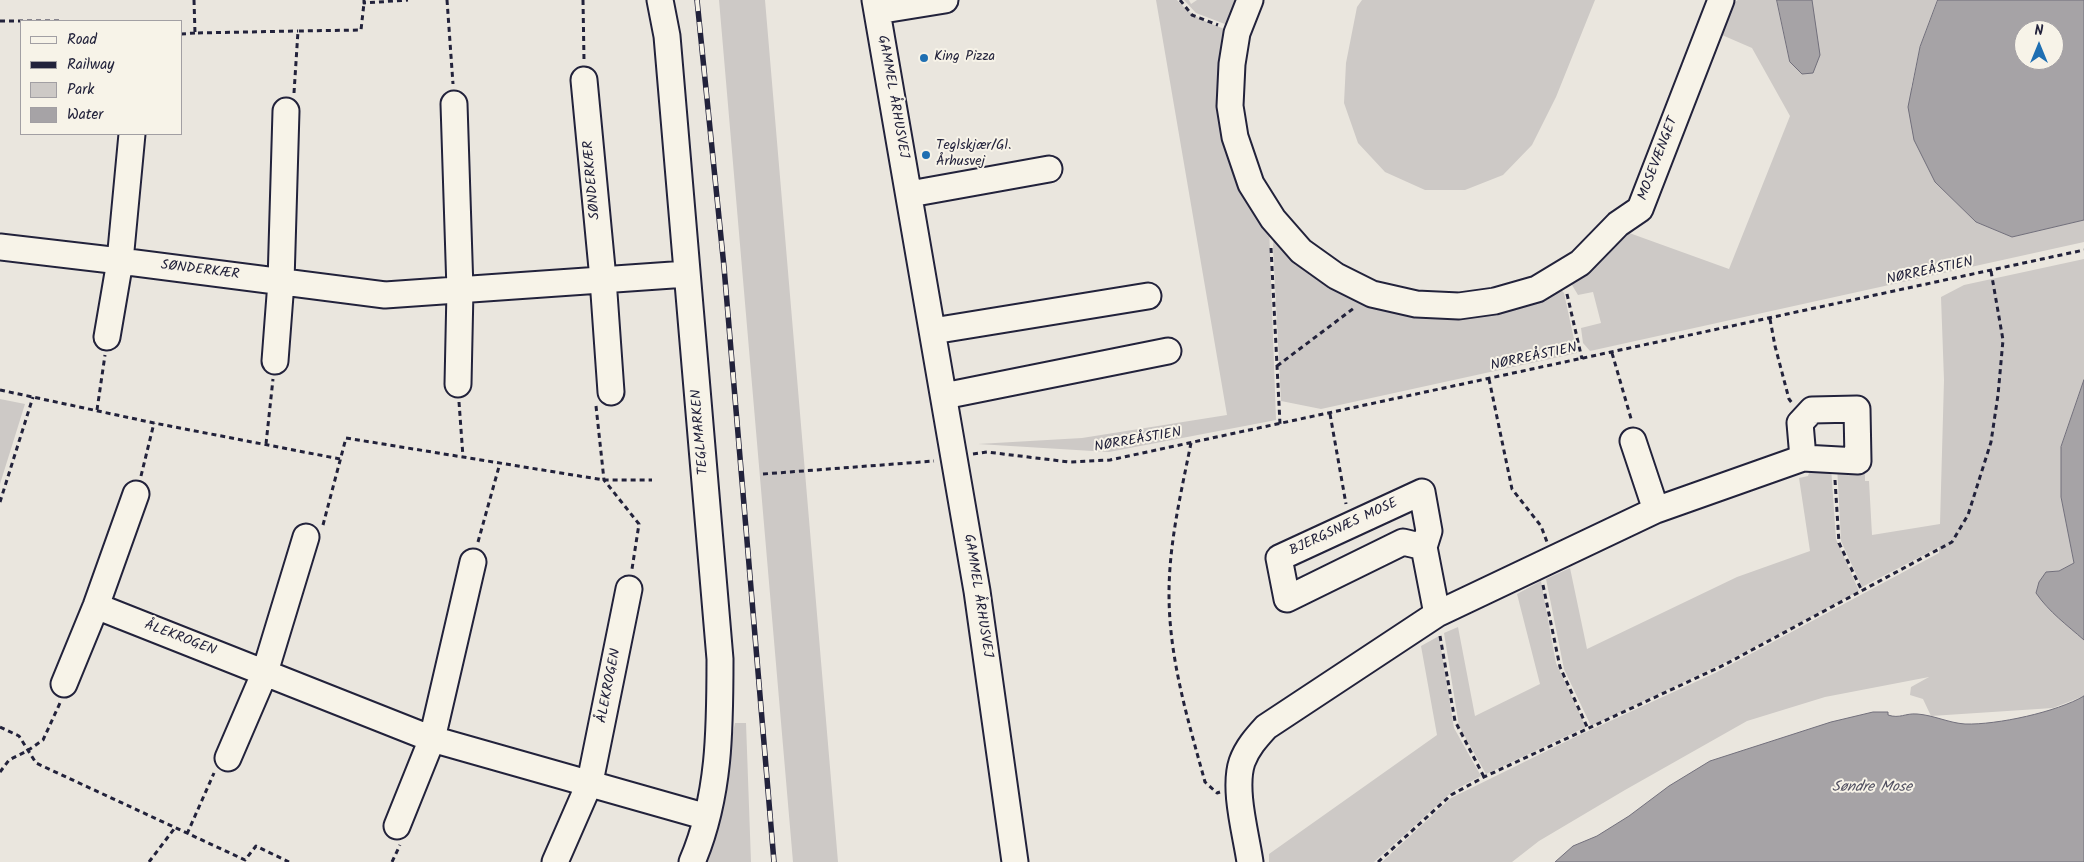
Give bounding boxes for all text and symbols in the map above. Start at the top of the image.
legend [20,20,182,135]
north arrow [2014,20,2064,70]
text: N [2035,20,2043,42]
text: Road [67,28,97,52]
street label: GAMMEL ÅRHUSVEJ [873,34,911,160]
place label: King Pizza [934,50,995,66]
marker: King Pizza [918,52,930,64]
text: Railway [67,53,114,77]
text: Park [67,78,94,102]
text: Water [67,103,103,127]
street label: MOSEVÆNGET [1635,115,1683,203]
place label: Teglskjær/Gl. Århusvej [936,139,1011,172]
street label: SØNDERKÆR [581,140,605,220]
marker: Teglskjær/Gl. Århusvej [920,149,932,161]
street label: NØRREÅSTIEN [1885,255,1975,289]
street label: SØNDERKÆR [160,258,240,284]
street label: NØRREÅSTIEN [1489,341,1579,375]
street label: TEGLMARKEN [689,389,713,475]
street label: NØRREÅSTIEN [1093,425,1183,457]
street label: BJERGSNÆS MOSE [1287,496,1401,560]
street label: GAMMEL ÅRHUSVEJ [959,533,995,659]
street label: ÅLEKROGEN [142,618,218,660]
street label: ÅLEKROGEN [595,647,625,725]
water label: Søndre Mose [1832,779,1912,797]

